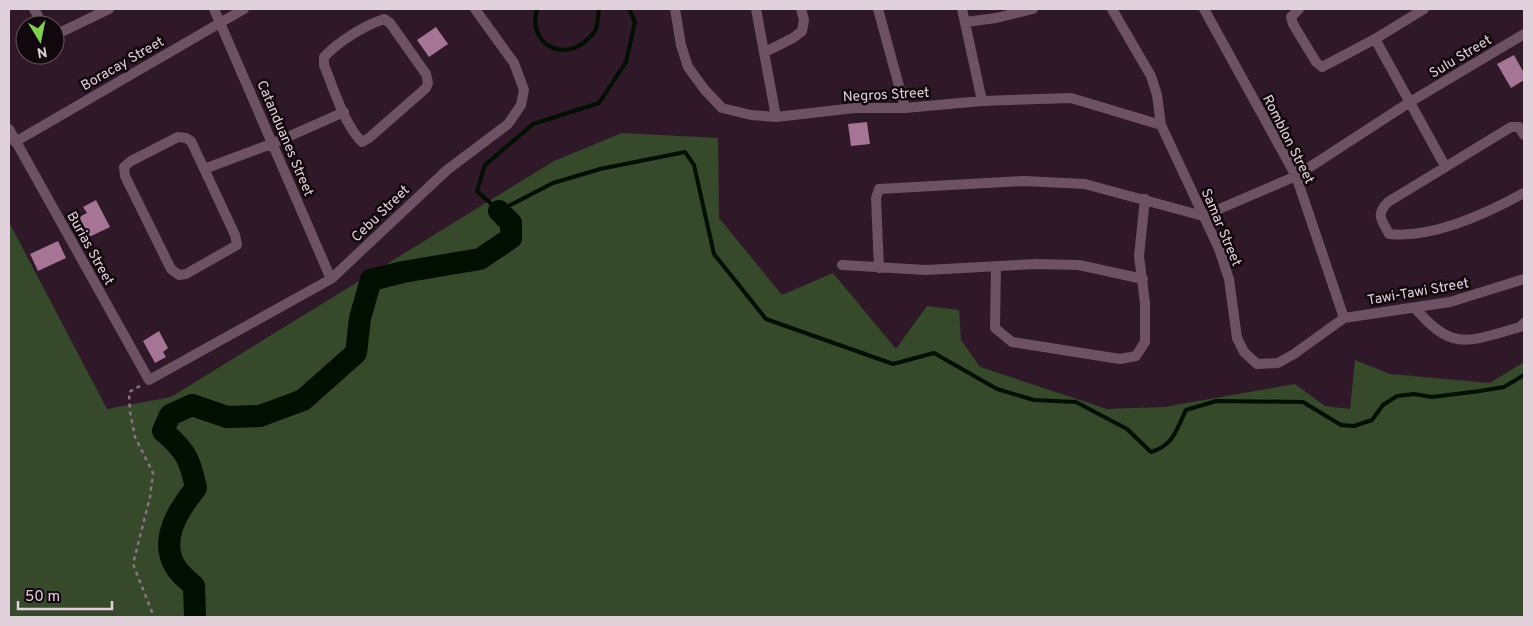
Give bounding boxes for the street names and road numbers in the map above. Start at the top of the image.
street label: Sulu Street [1427,32,1495,83]
street label: Boracay Street [78,34,167,95]
street label: Catanduanes Street [253,78,317,199]
street label: Negros Street [842,85,930,106]
street label: Romblon Street [1258,92,1317,187]
street label: Cebu Street [348,182,414,246]
street label: Samar Street [1197,186,1245,269]
street label: Burias Street [62,209,117,289]
street label: Tawi-Tawi Street [1366,275,1470,310]

